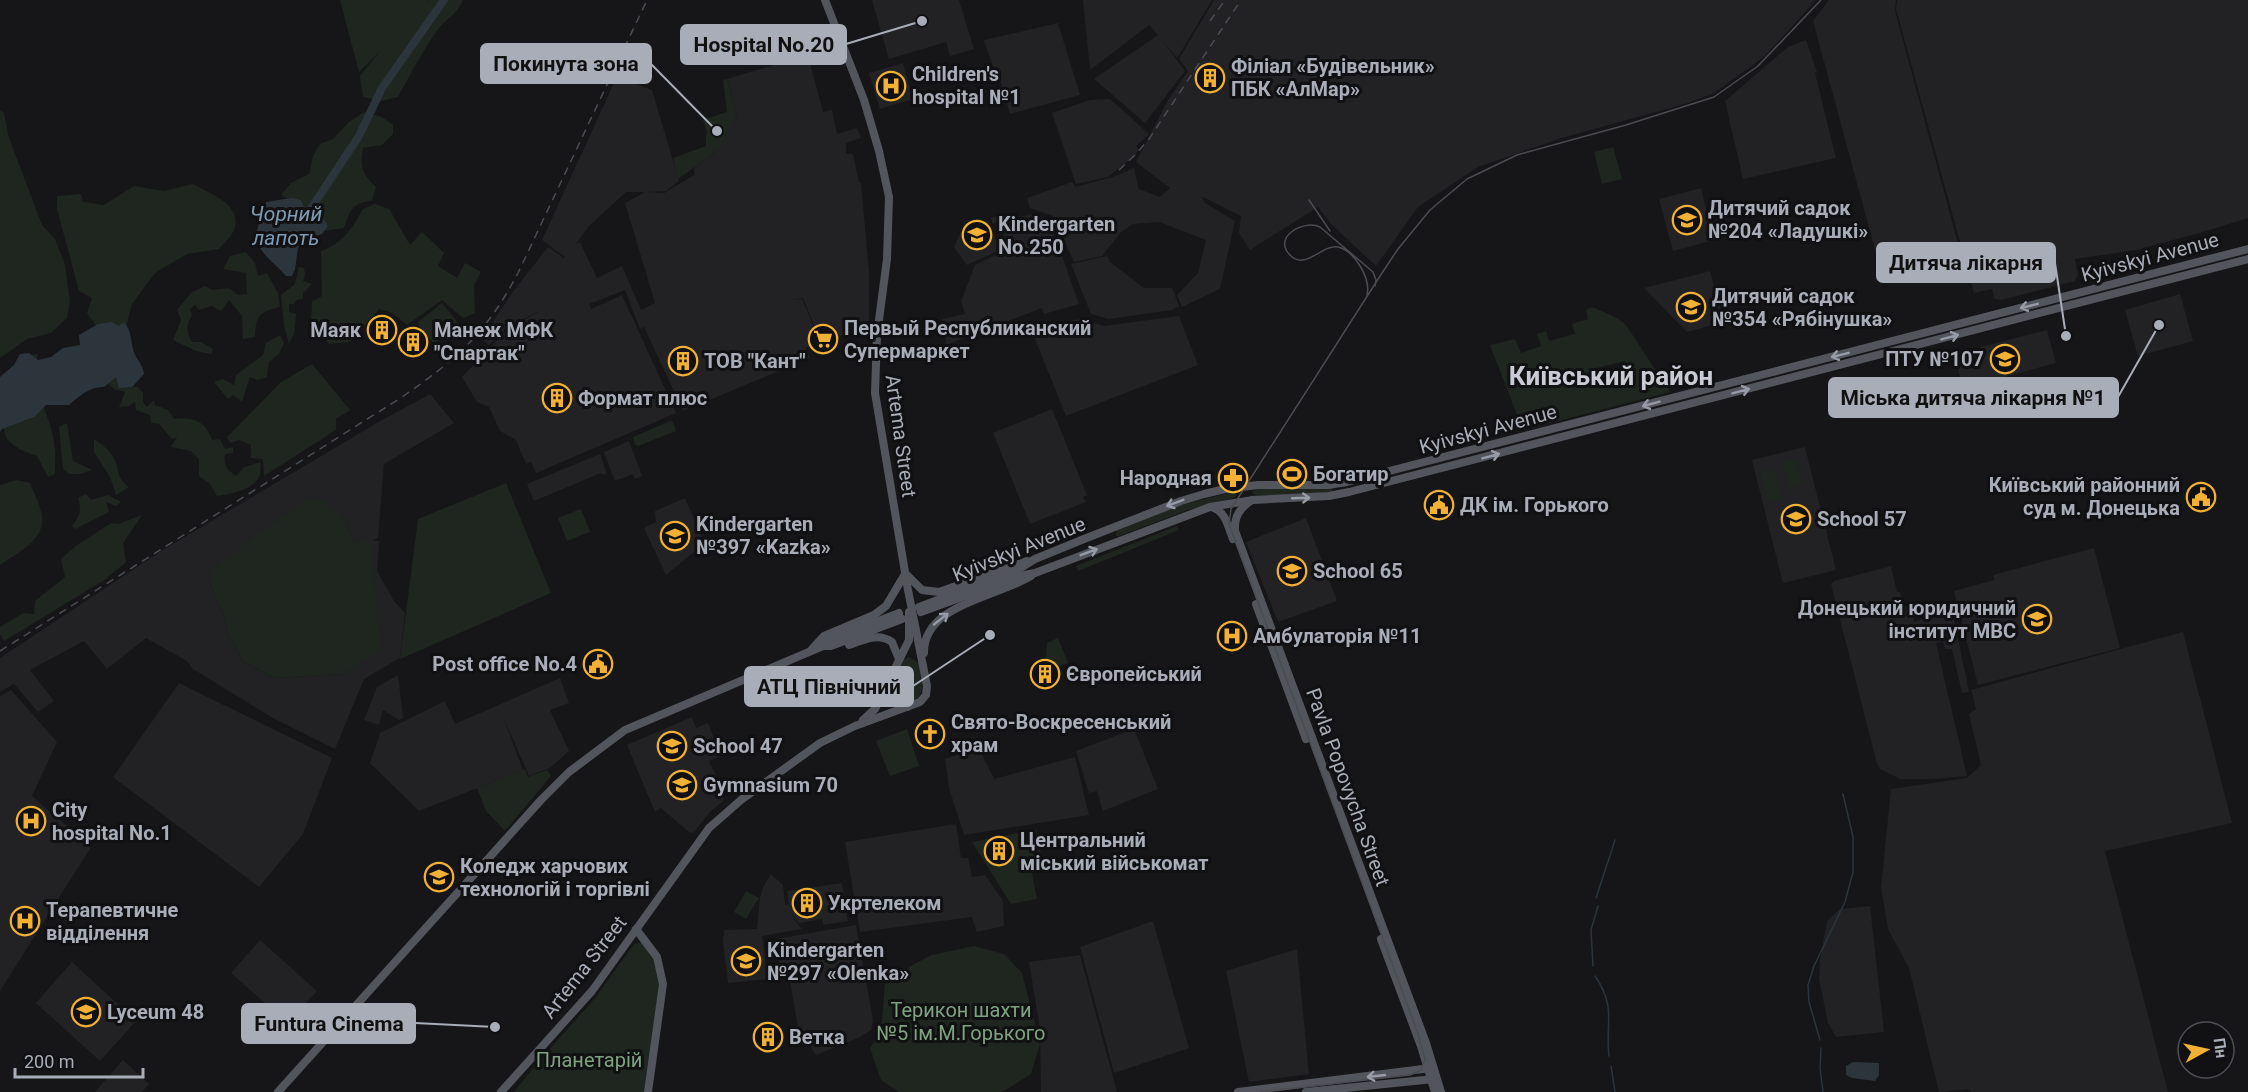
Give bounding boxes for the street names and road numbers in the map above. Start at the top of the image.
street label: Kyivskyi Avenue [2079,227,2221,287]
street label: Artema Street [881,373,921,499]
street label: Kyivskyi Avenue [1417,399,1559,459]
street label: Kyivskyi Avenue [949,511,1089,587]
street label: Pavla Popovycha Street [1301,685,1395,889]
street label: Artema Street [536,911,632,1023]

